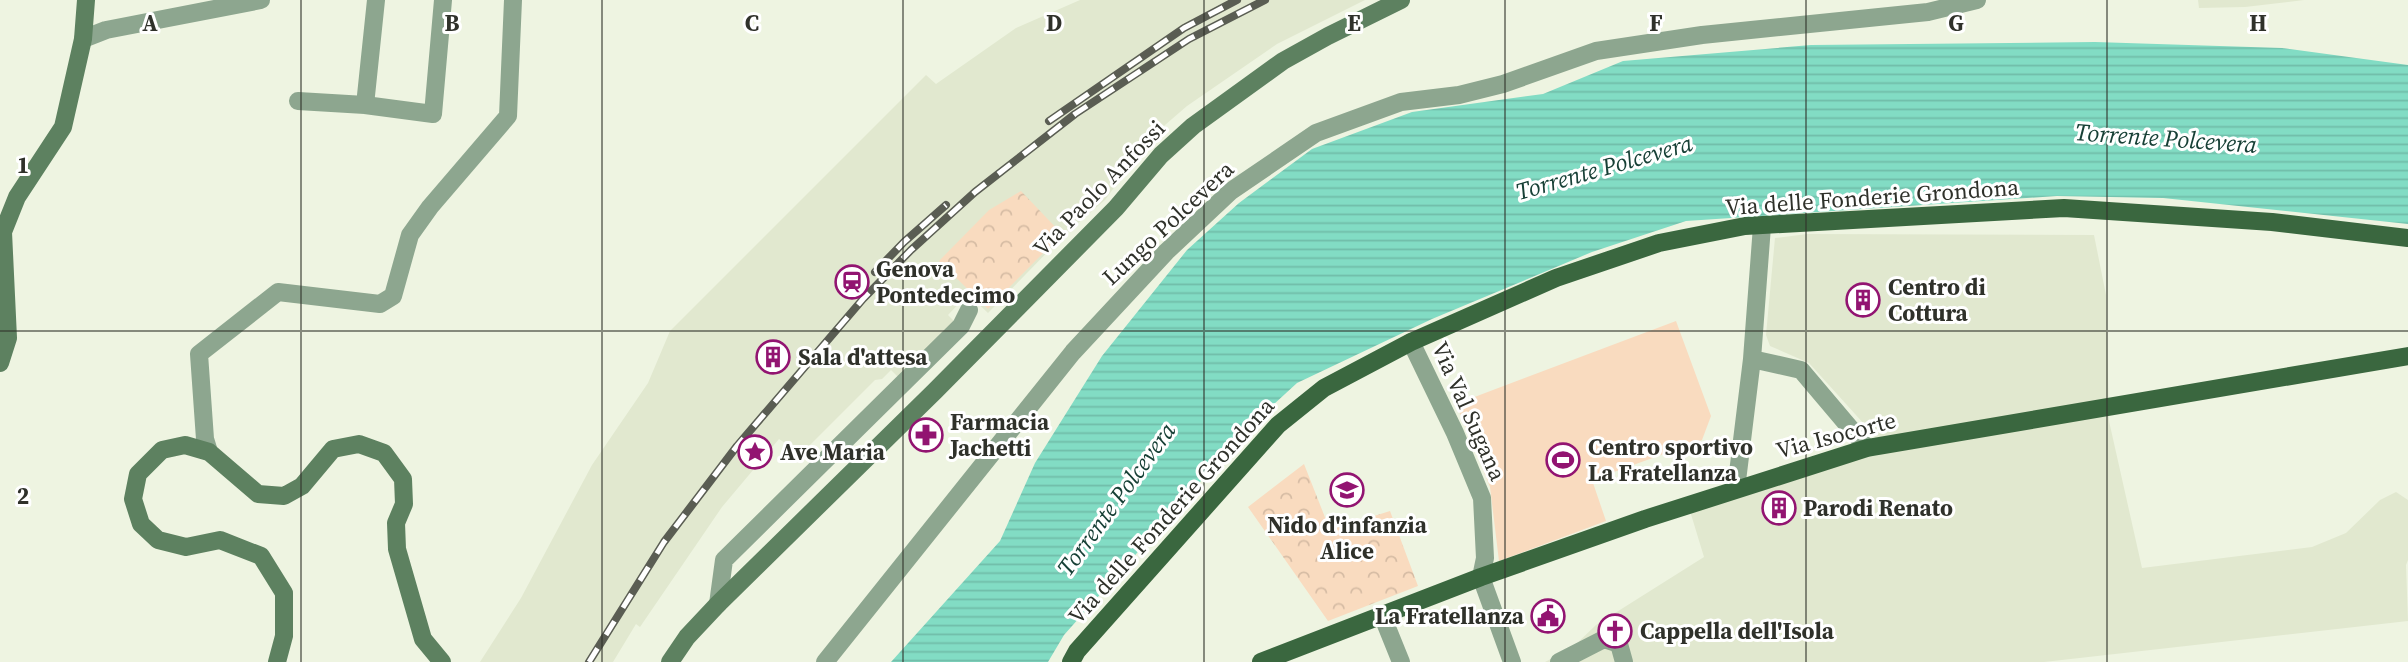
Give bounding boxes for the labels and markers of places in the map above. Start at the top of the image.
place label: Genova Pontedecimo [876,253,1015,311]
station icon: Genova Pontedecimo [833,263,871,301]
place label: Centro di Cottura [1888,271,1986,329]
building icon: Centro di Cottura [1844,281,1882,319]
building icon: Sala d'attesa [754,338,792,376]
place label: Sala d'attesa [798,341,928,373]
place label: Farmacia Jachetti [948,406,1050,464]
pharmacy icon: Farmacia Jachetti [907,416,945,454]
place label: Centro sportivo La Fratellanza [1588,431,1753,489]
place icon: Ave Maria [736,433,774,471]
place label: Ave Maria [780,436,886,468]
sports icon: Centro sportivo La Fratellanza [1544,441,1582,479]
school or university icon: Nido d'infanzia Alice [1328,471,1366,509]
building icon: Parodi Renato [1760,489,1798,527]
place label: Parodi Renato [1803,492,1953,524]
place label: Nido d'infanzia Alice [1267,509,1428,567]
public building icon: La Fratellanza [1529,597,1567,635]
place label: La Fratellanza [1375,600,1525,632]
church icon: Cappella dell'Isola [1596,612,1634,650]
place label: Cappella dell'Isola [1640,615,1835,647]

